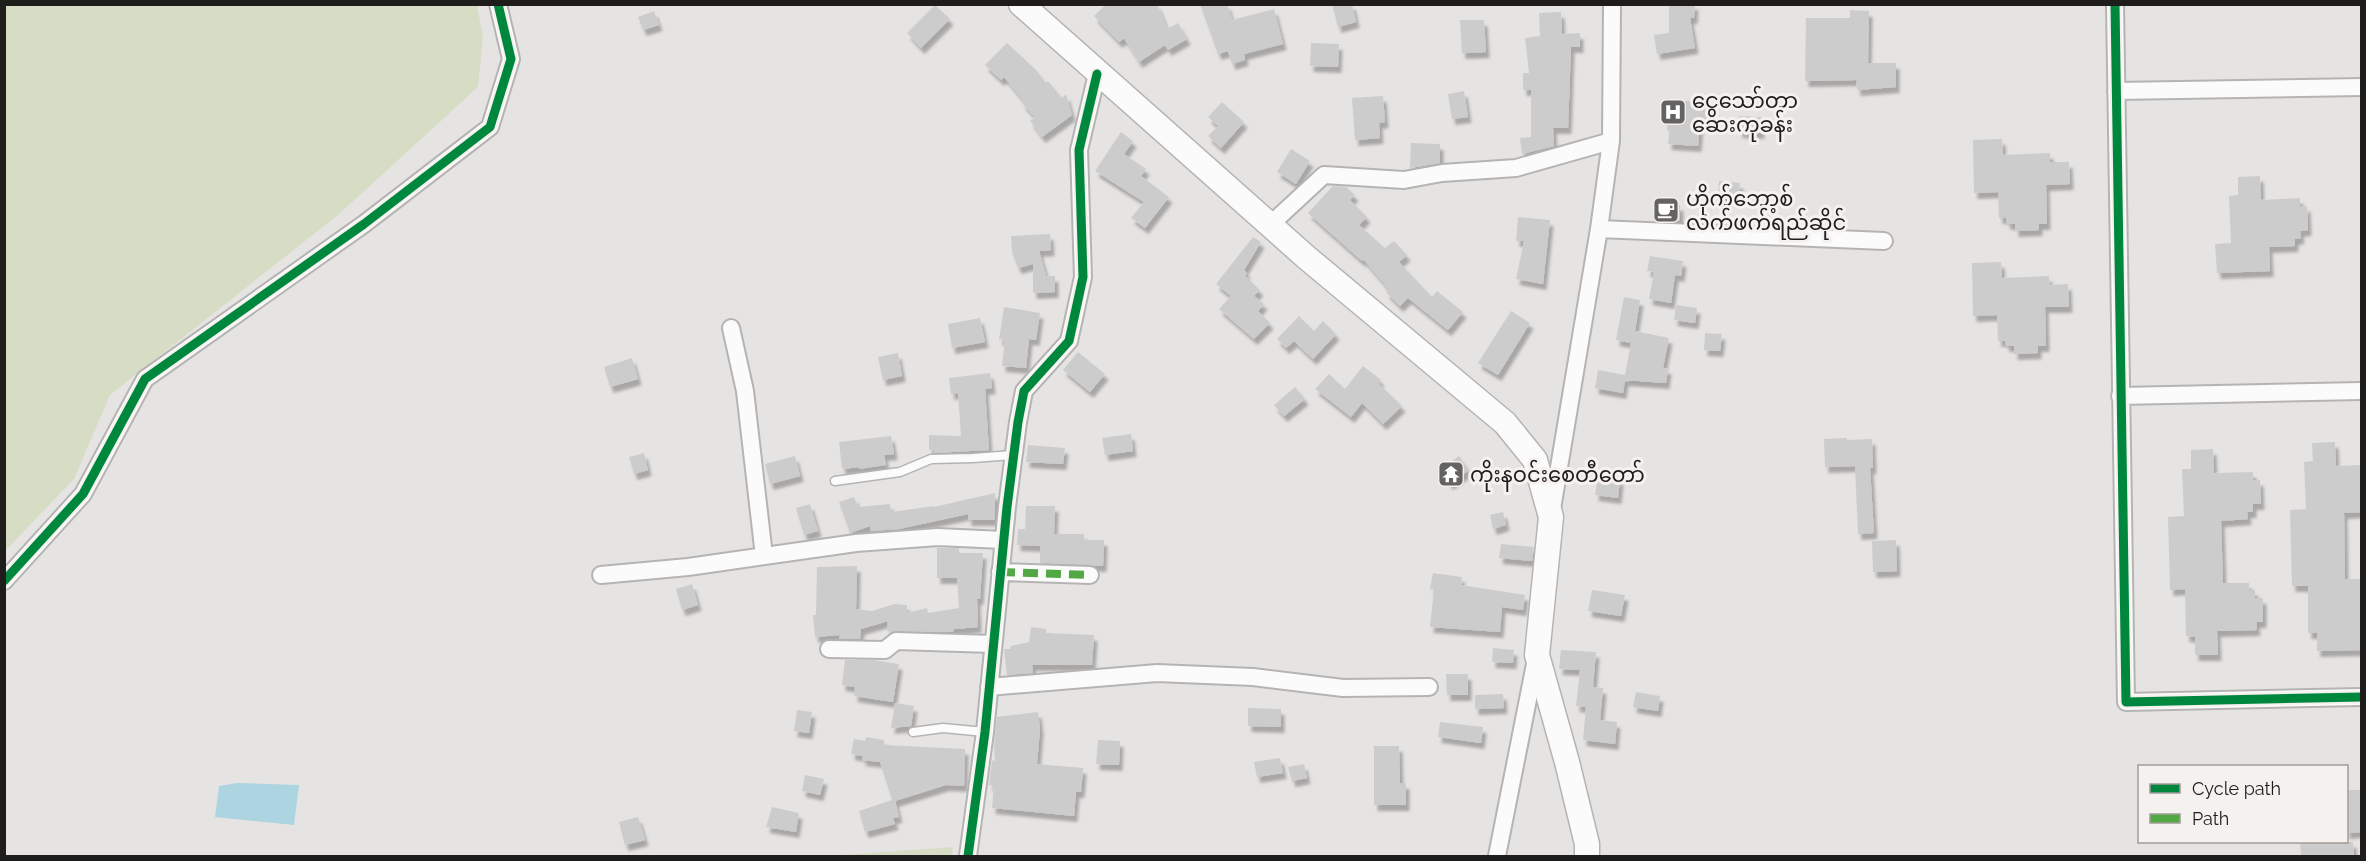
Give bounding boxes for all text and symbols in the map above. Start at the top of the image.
place label: ငွေသော်တာ ဆေးကုခန်း [1692,85,1798,142]
hospital icon: ငွေသော်တာ ဆေးကုခန်း [1658,97,1688,127]
place label: ဟိုက်ဘော့စ် လက်ဖက်ရည်ဆိုင် [1686,183,1846,240]
cafe icon: ဟိုက်ဘော့စ် လက်ဖက်ရည်ဆိုင် [1651,195,1681,225]
temple icon: ကိုးနဝင်းစေတီတော် [1436,459,1466,489]
place label: ကိုးနဝင်းစေတီတော် [1470,459,1645,492]
legend [2138,765,2348,843]
text: Cycle path [2192,778,2281,799]
text: Path [2192,808,2229,829]

